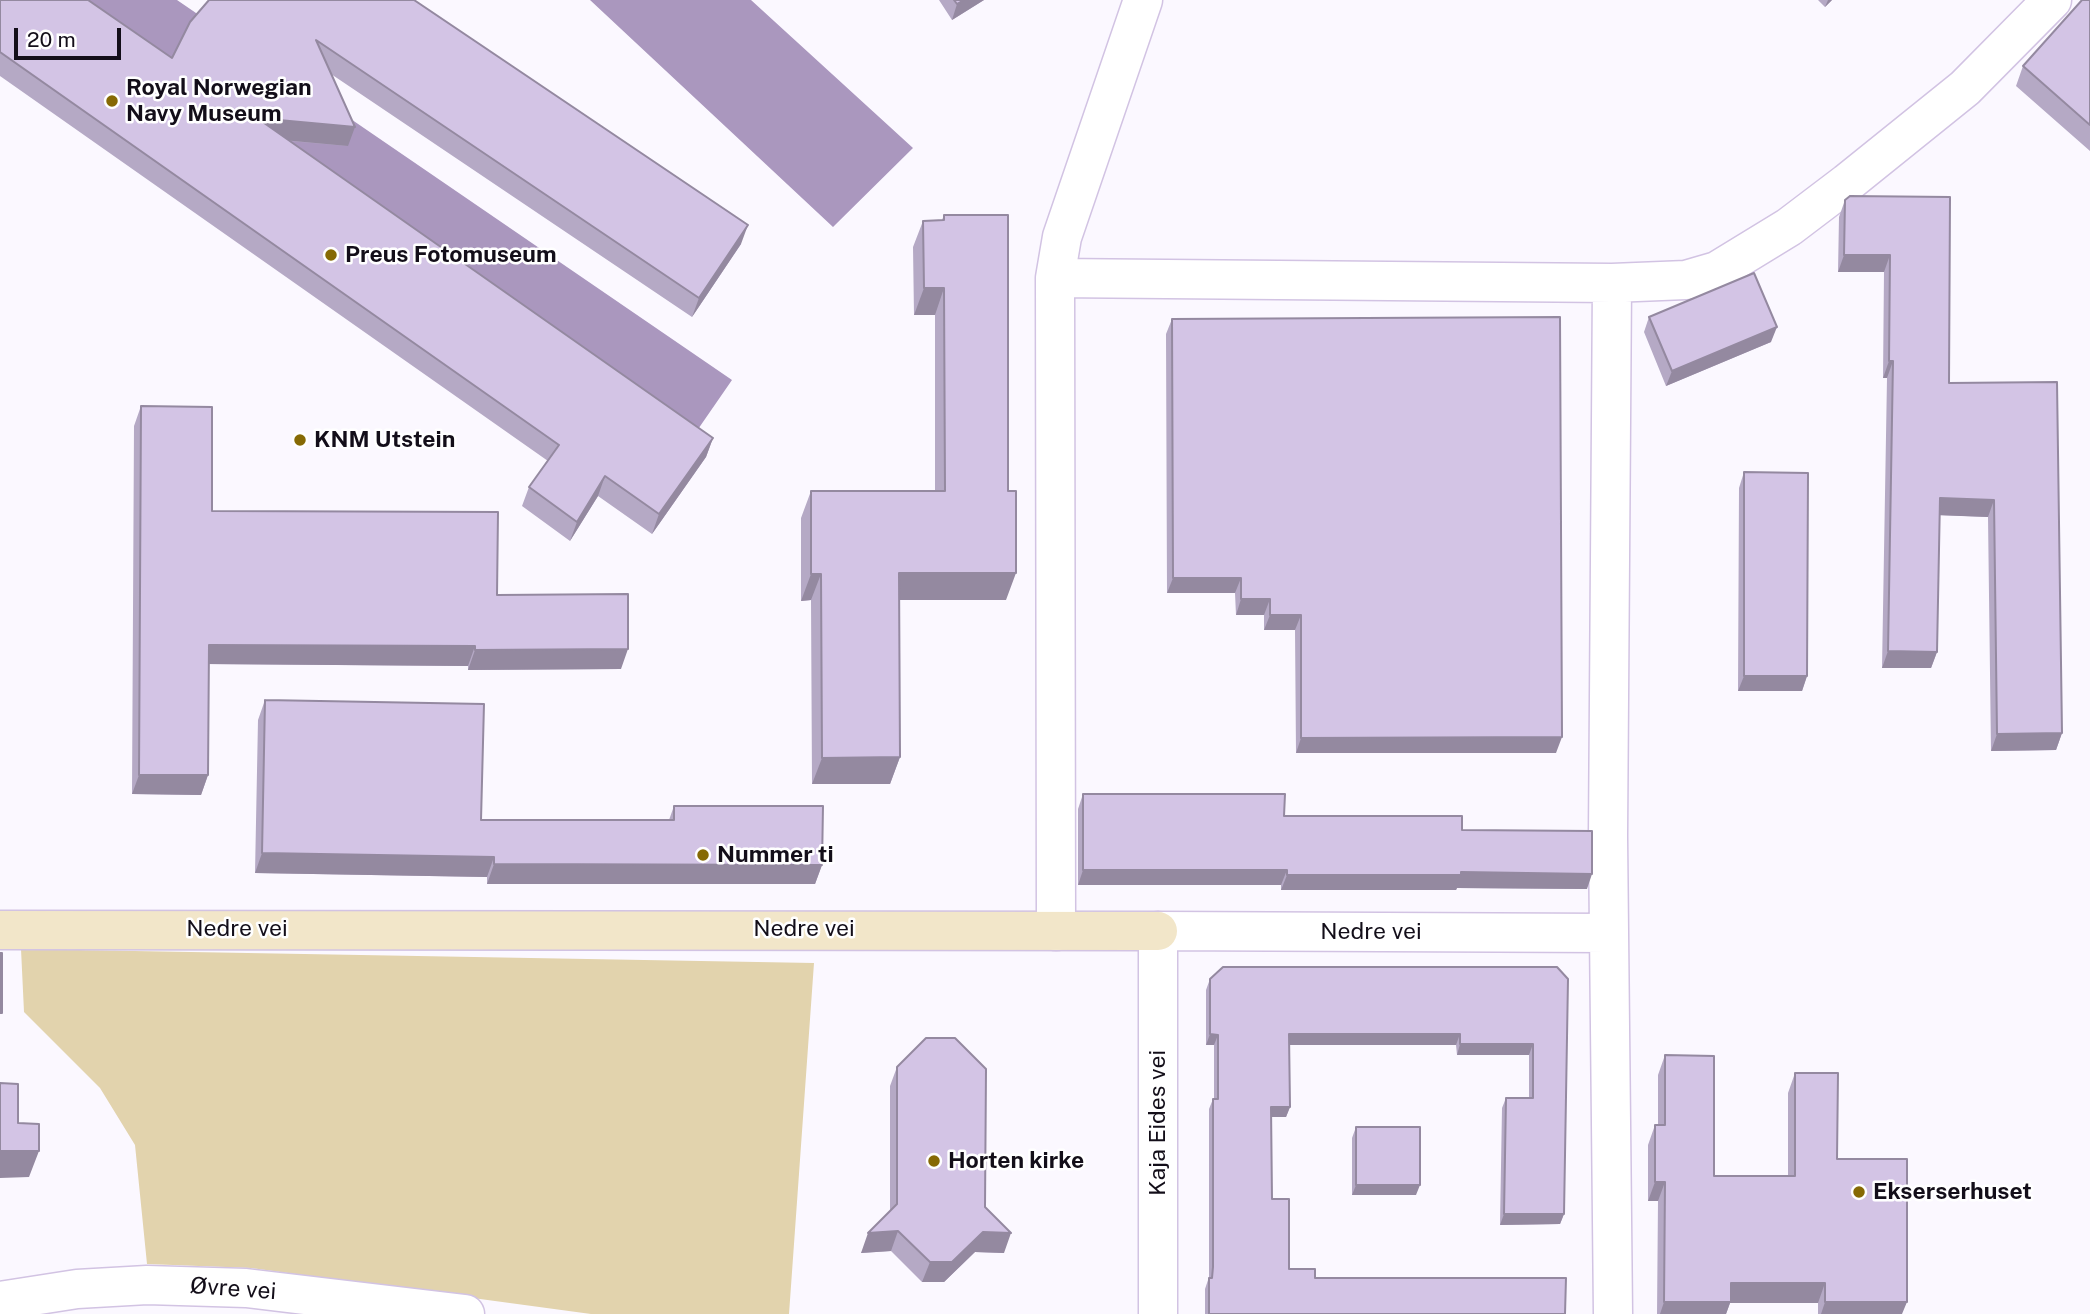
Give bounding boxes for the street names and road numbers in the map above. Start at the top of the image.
street label: Nedre vei [186,915,288,943]
street label: Nedre vei [753,915,855,943]
street label: Nedre vei [1320,918,1422,946]
street label: Kaja Eides vei [1144,1050,1172,1196]
street label: Øvre vei [189,1272,277,1306]

